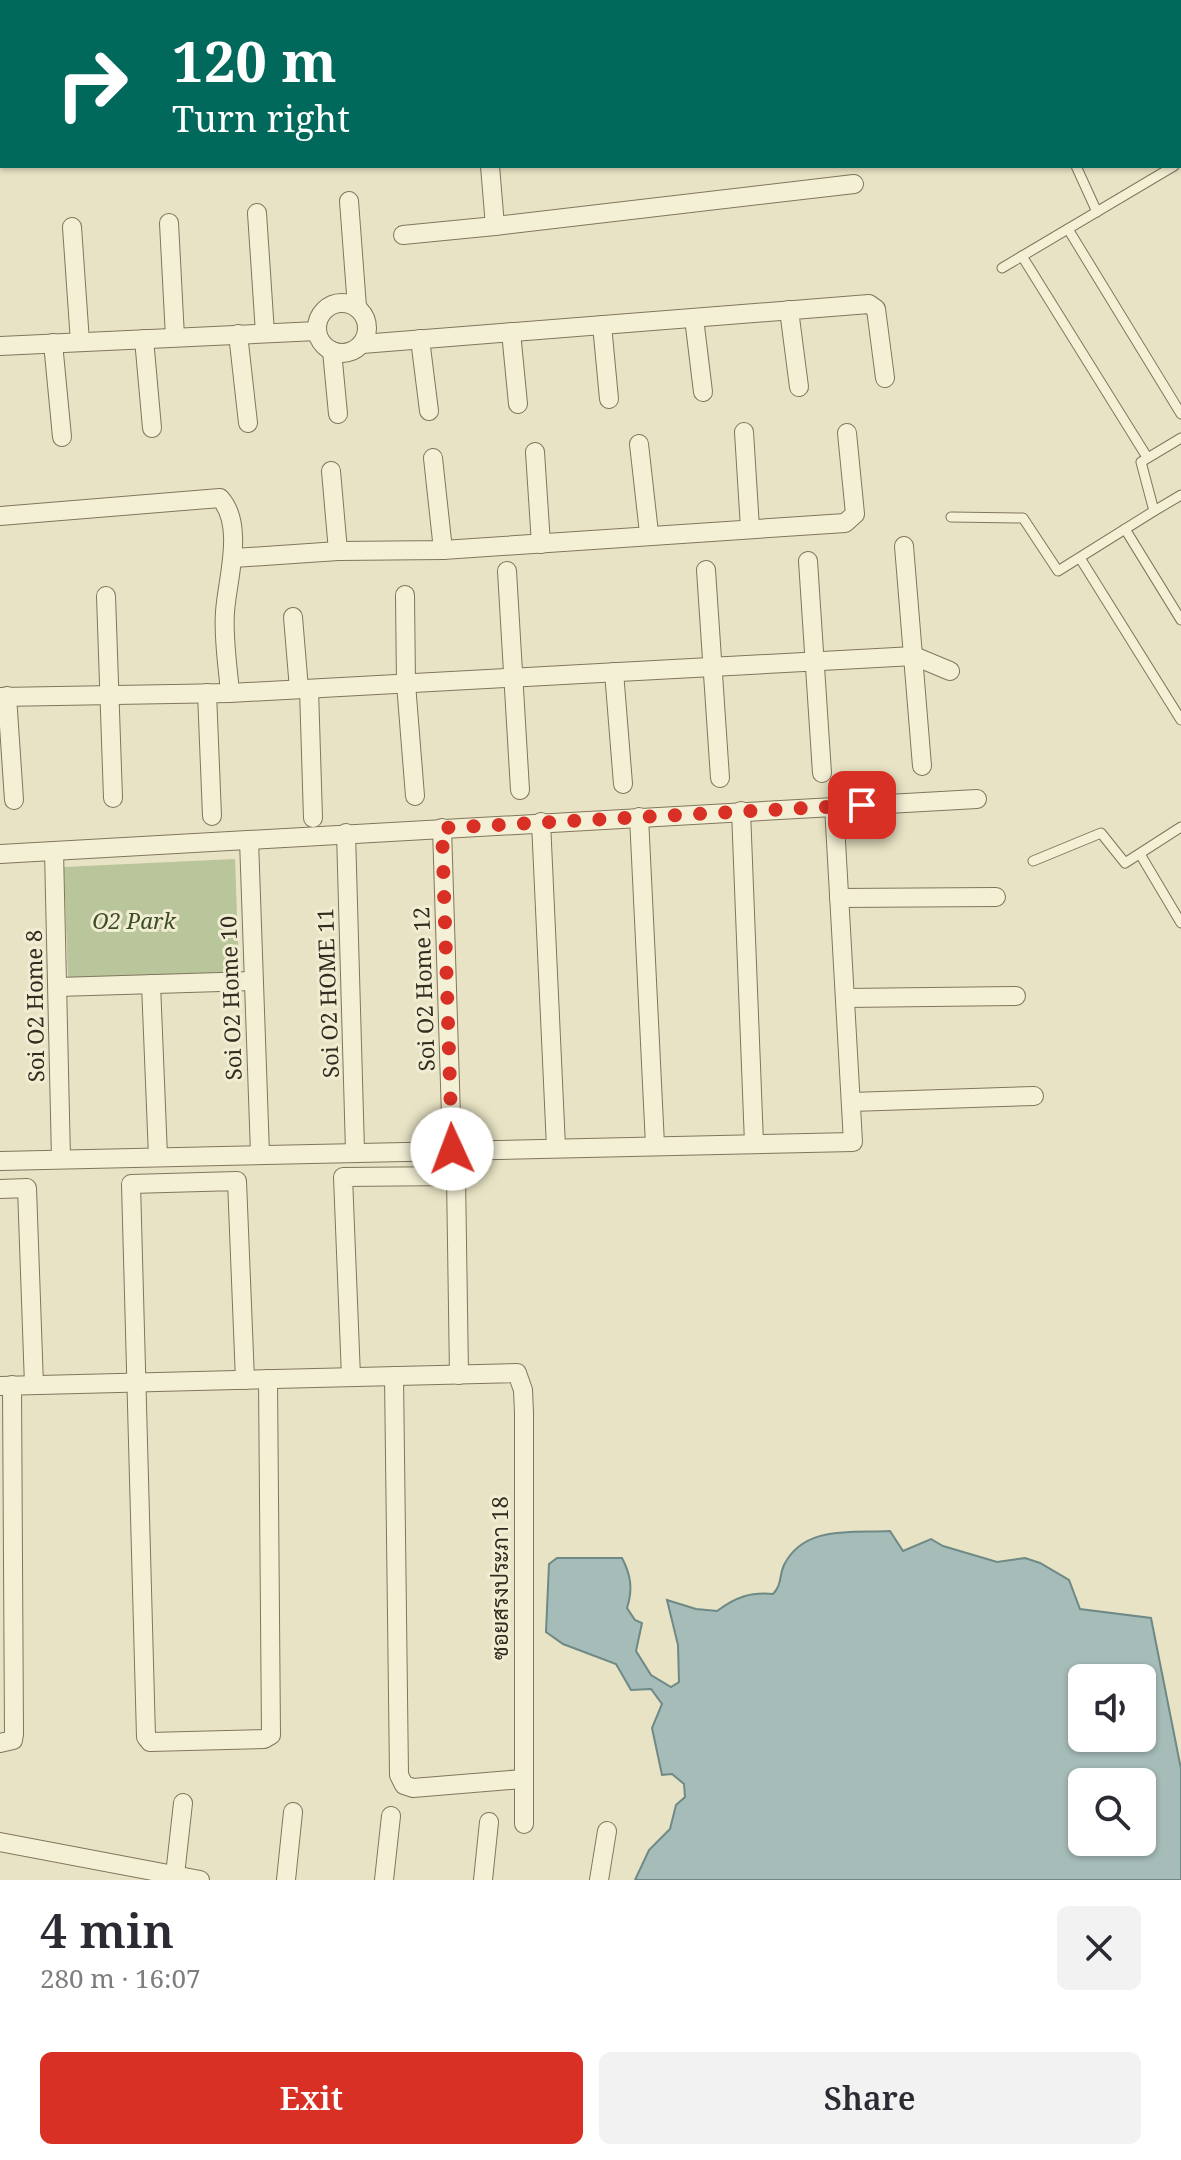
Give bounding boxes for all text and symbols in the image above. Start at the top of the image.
text: 120 m [172,22,337,98]
icon: right [40,32,144,136]
text: Turn right [172,94,350,143]
pin [828,771,896,839]
icon: arrive [840,783,884,827]
park label: O2 Park [92,905,177,935]
street label: Soi O2 Home 12 [405,906,441,1072]
street label: Soi O2 HOME 11 [309,907,345,1079]
street label: Soi O2 Home 10 [212,915,248,1081]
street label: Soi O2 Home 8 [18,930,50,1082]
position arrow [410,1107,494,1191]
street label: ซอยสรงประภา 18 [484,1496,514,1660]
map controls [1068,1664,1156,1856]
button: sound [1068,1664,1156,1752]
button: search [1068,1768,1156,1856]
text: 4 min [40,1897,174,1962]
button: close [1057,1906,1141,1990]
text: 280 m · 16:07 [40,1960,201,1996]
button: Exit [40,2052,583,2144]
button: Share [599,2052,1141,2144]

